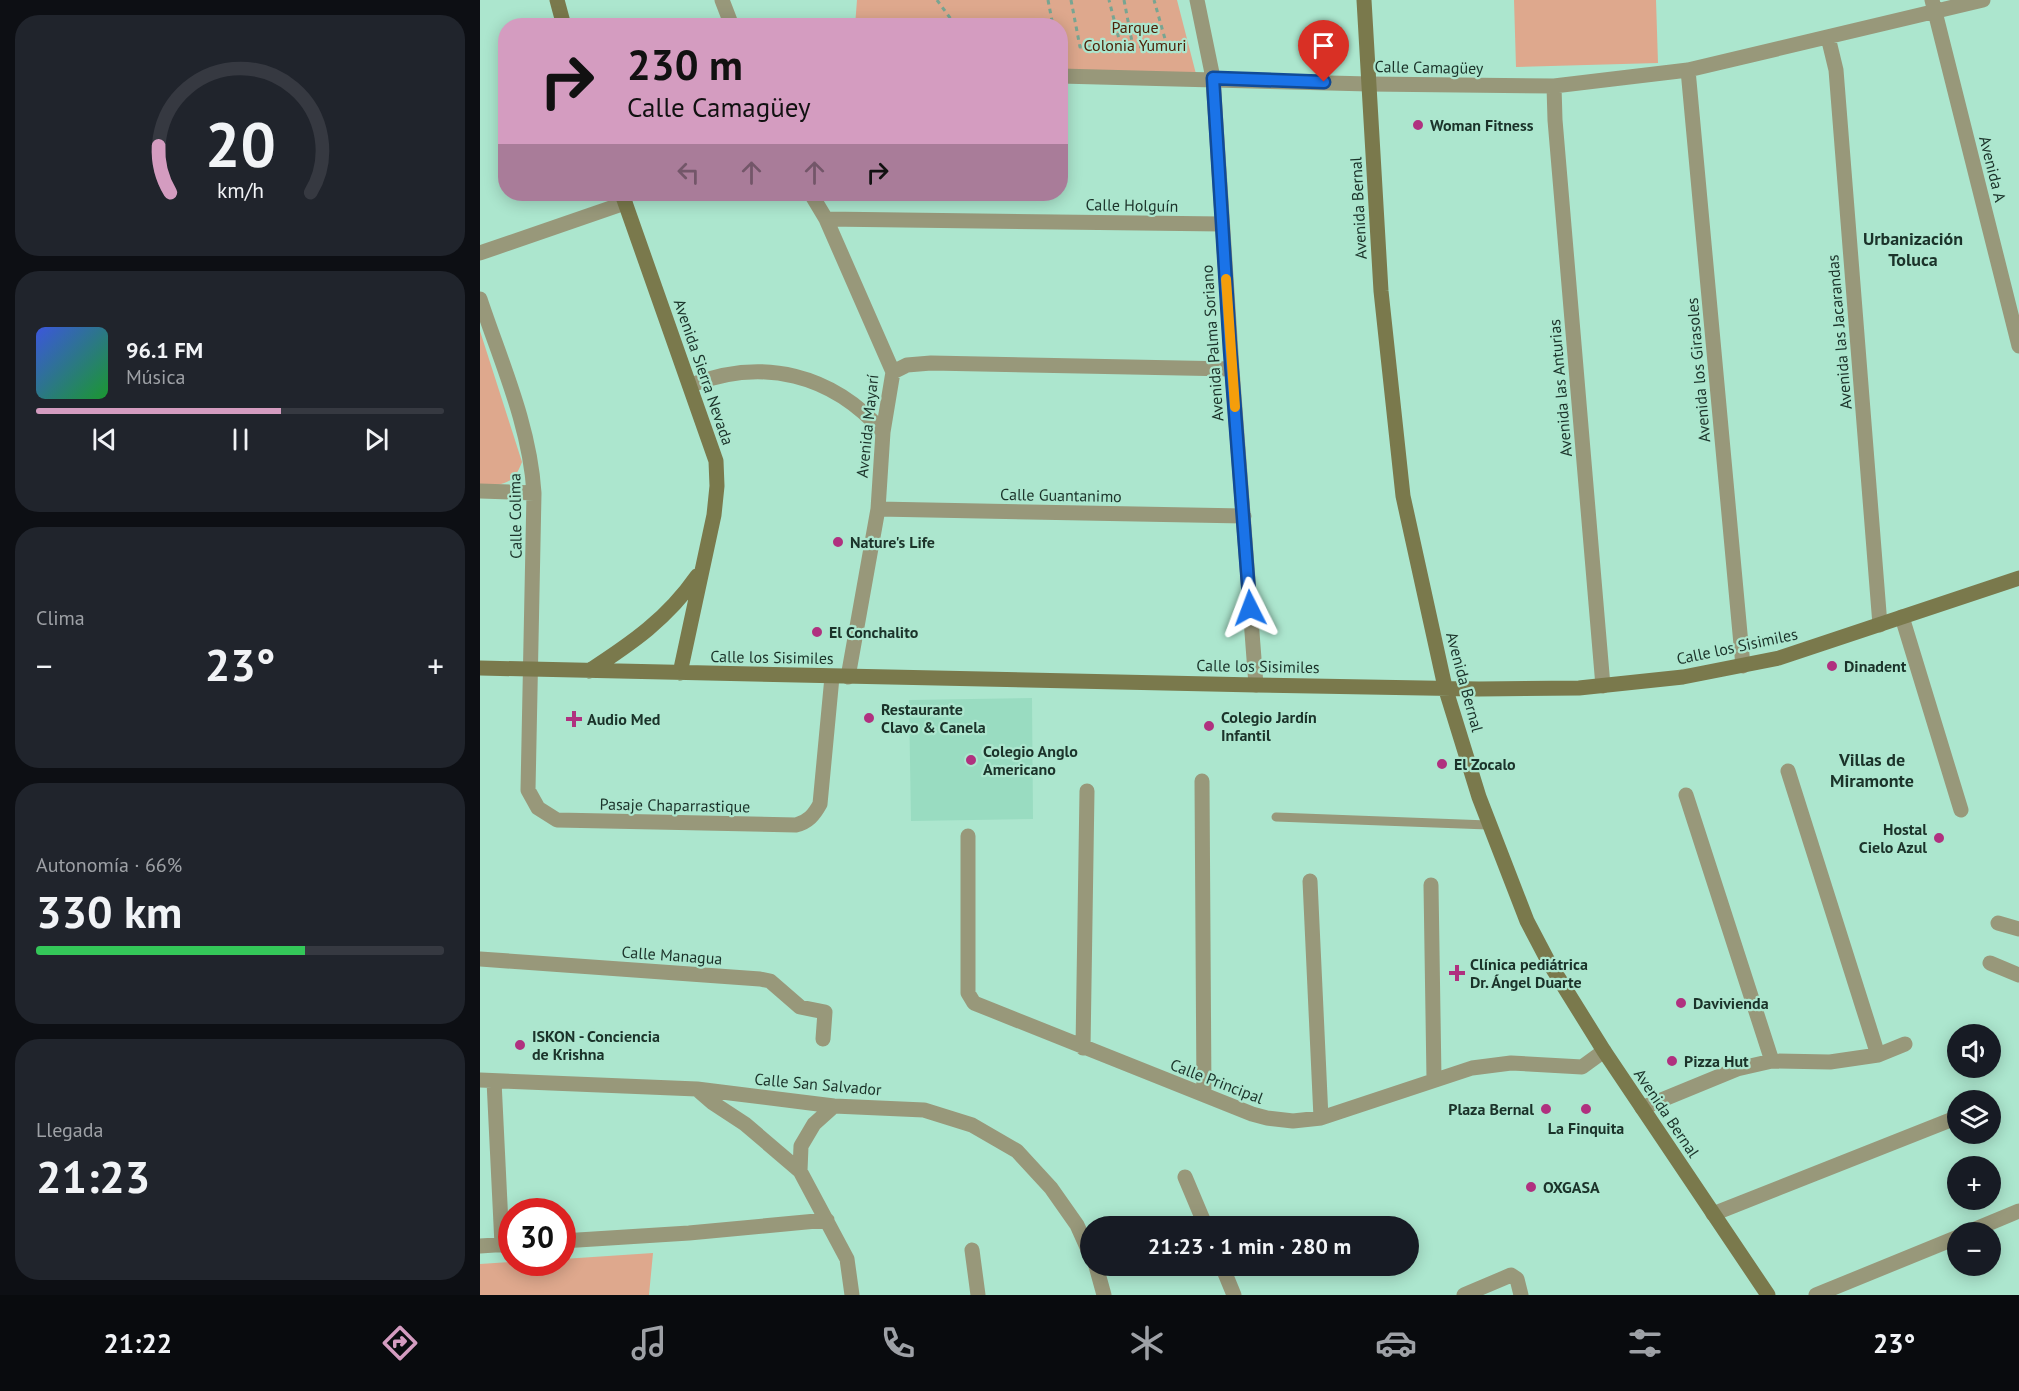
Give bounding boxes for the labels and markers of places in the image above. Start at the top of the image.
pin [1298,20,1349,82]
place label: Woman Fitness [1430,115,1534,135]
marker: Woman Fitness [1411,118,1425,132]
place label: Nature's Life [850,532,935,552]
marker: Nature's Life [831,535,845,549]
place label: El Conchalito [829,622,919,642]
marker: El Conchalito [810,625,824,639]
place label: Dinadent [1844,656,1907,676]
marker: Dinadent [1825,659,1839,673]
place label: Restaurante Clavo & Canela [881,699,986,737]
place label: Colegio Jardín Infantil [1221,707,1317,745]
place label: Audio Med [587,709,660,729]
marker: Audio Med [565,710,583,728]
marker: Restaurante Clavo & Canela [862,711,876,725]
marker: Colegio Jardín Infantil [1202,719,1216,733]
place label: Colegio Anglo Americano [983,741,1078,779]
marker: Colegio Anglo Americano [964,753,978,767]
place label: El Zocalo [1454,754,1516,774]
marker: El Zocalo [1435,757,1449,771]
place label: Hostal Cielo Azul [1859,819,1927,857]
marker: Hostal Cielo Azul [1932,831,1946,845]
place label: Clínica pediátrica Dr. Ángel Duarte [1470,954,1588,992]
marker: Clínica pediátrica Dr. Ángel Duarte [1448,964,1466,982]
place label: Davivienda [1693,993,1769,1013]
marker: Davivienda [1674,996,1688,1010]
place label: ISKON - Conciencia de Krishna [532,1026,660,1064]
marker: ISKON - Conciencia de Krishna [513,1038,527,1052]
place label: Pizza Hut [1684,1051,1749,1071]
marker: Pizza Hut [1665,1054,1679,1068]
place label: Plaza Bernal [1448,1099,1534,1119]
marker: Plaza Bernal [1539,1102,1553,1116]
marker: La Finquita [1579,1102,1593,1116]
place label: La Finquita [1548,1118,1624,1138]
place label: OXGASA [1543,1177,1600,1197]
marker: OXGASA [1524,1180,1538,1194]

